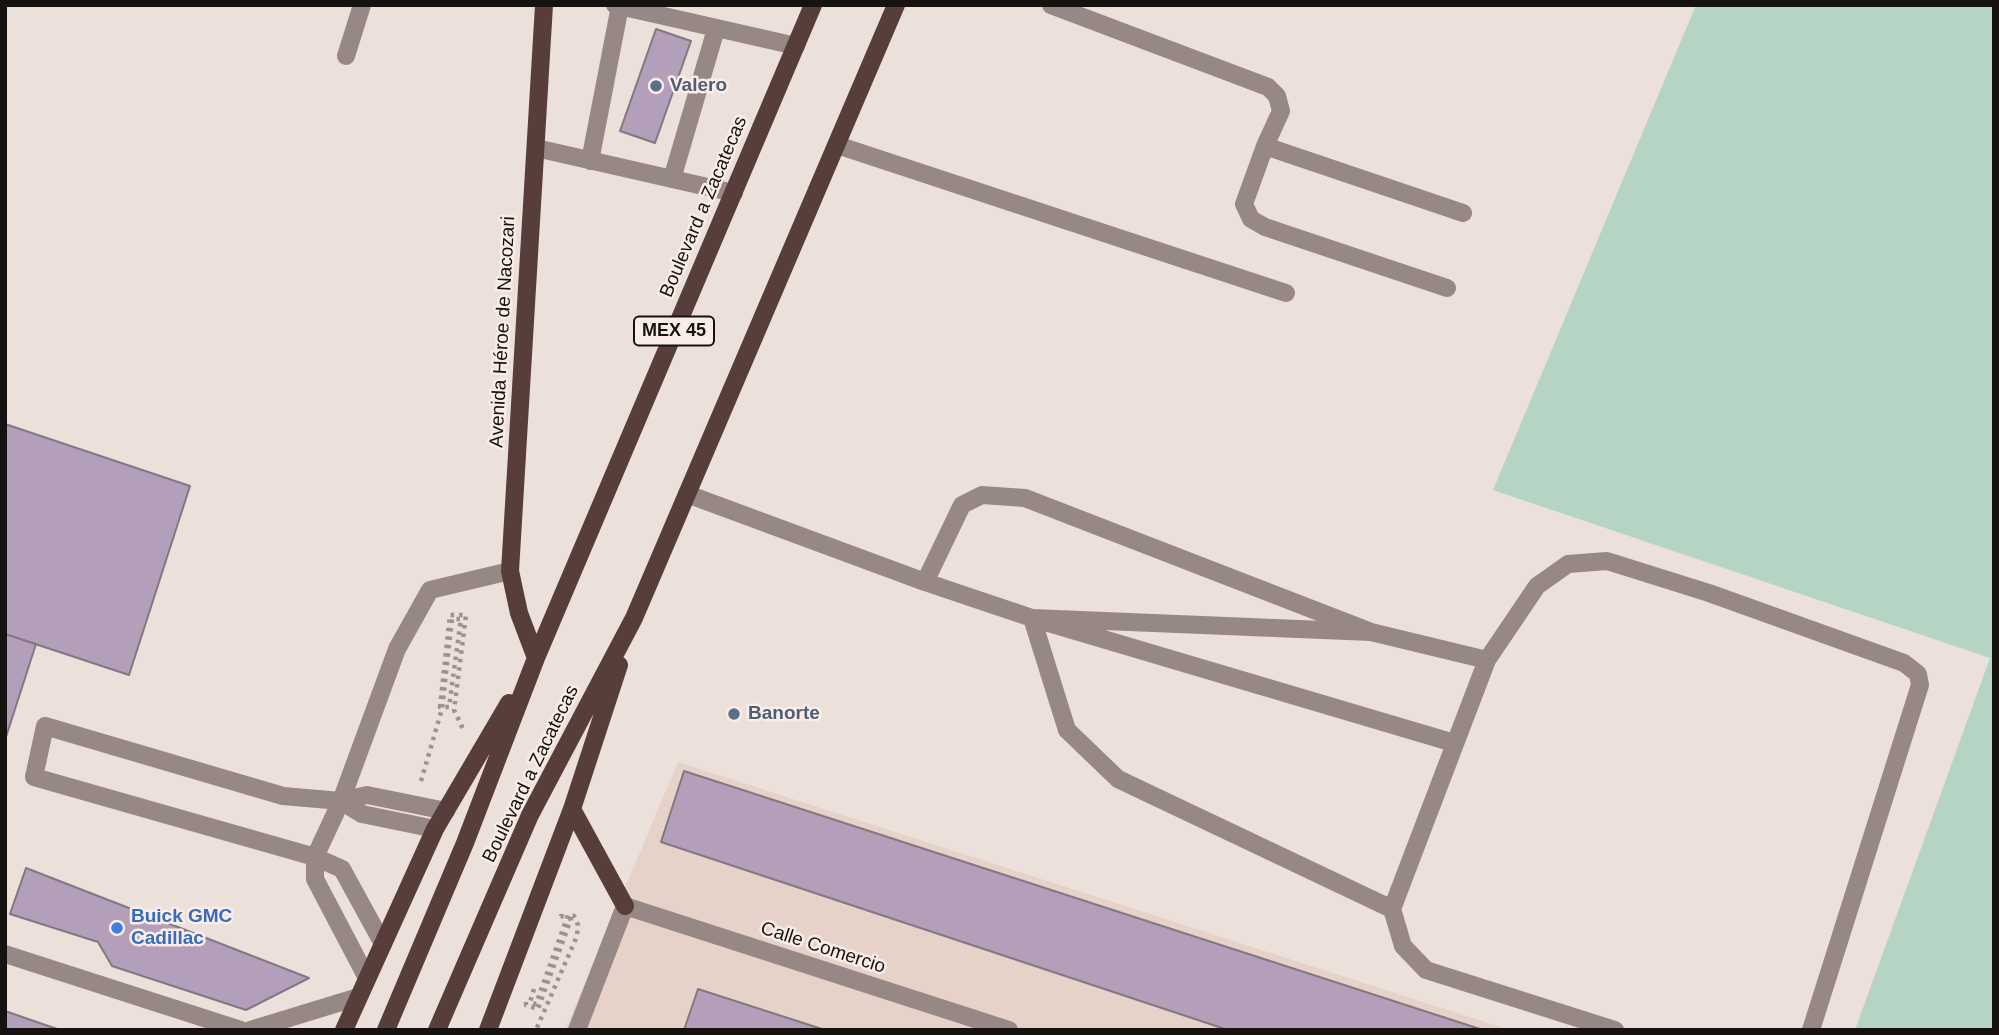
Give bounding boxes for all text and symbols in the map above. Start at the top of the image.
place label: Valero [670,75,727,97]
marker: Valero [648,78,664,94]
street label: Boulevard a Zacatecas [656,113,752,301]
street label: Avenida Héroe de Nacozari [486,216,520,448]
road number: MEX 45 [634,316,714,346]
street label: Boulevard a Zacatecas [478,682,584,866]
place label: Banorte [748,703,820,725]
marker: Banorte [726,706,742,722]
place label: Buick GMC Cadillac [131,906,232,950]
street label: Calle Comercio [758,917,888,979]
marker: Buick GMC Cadillac [109,920,125,936]

